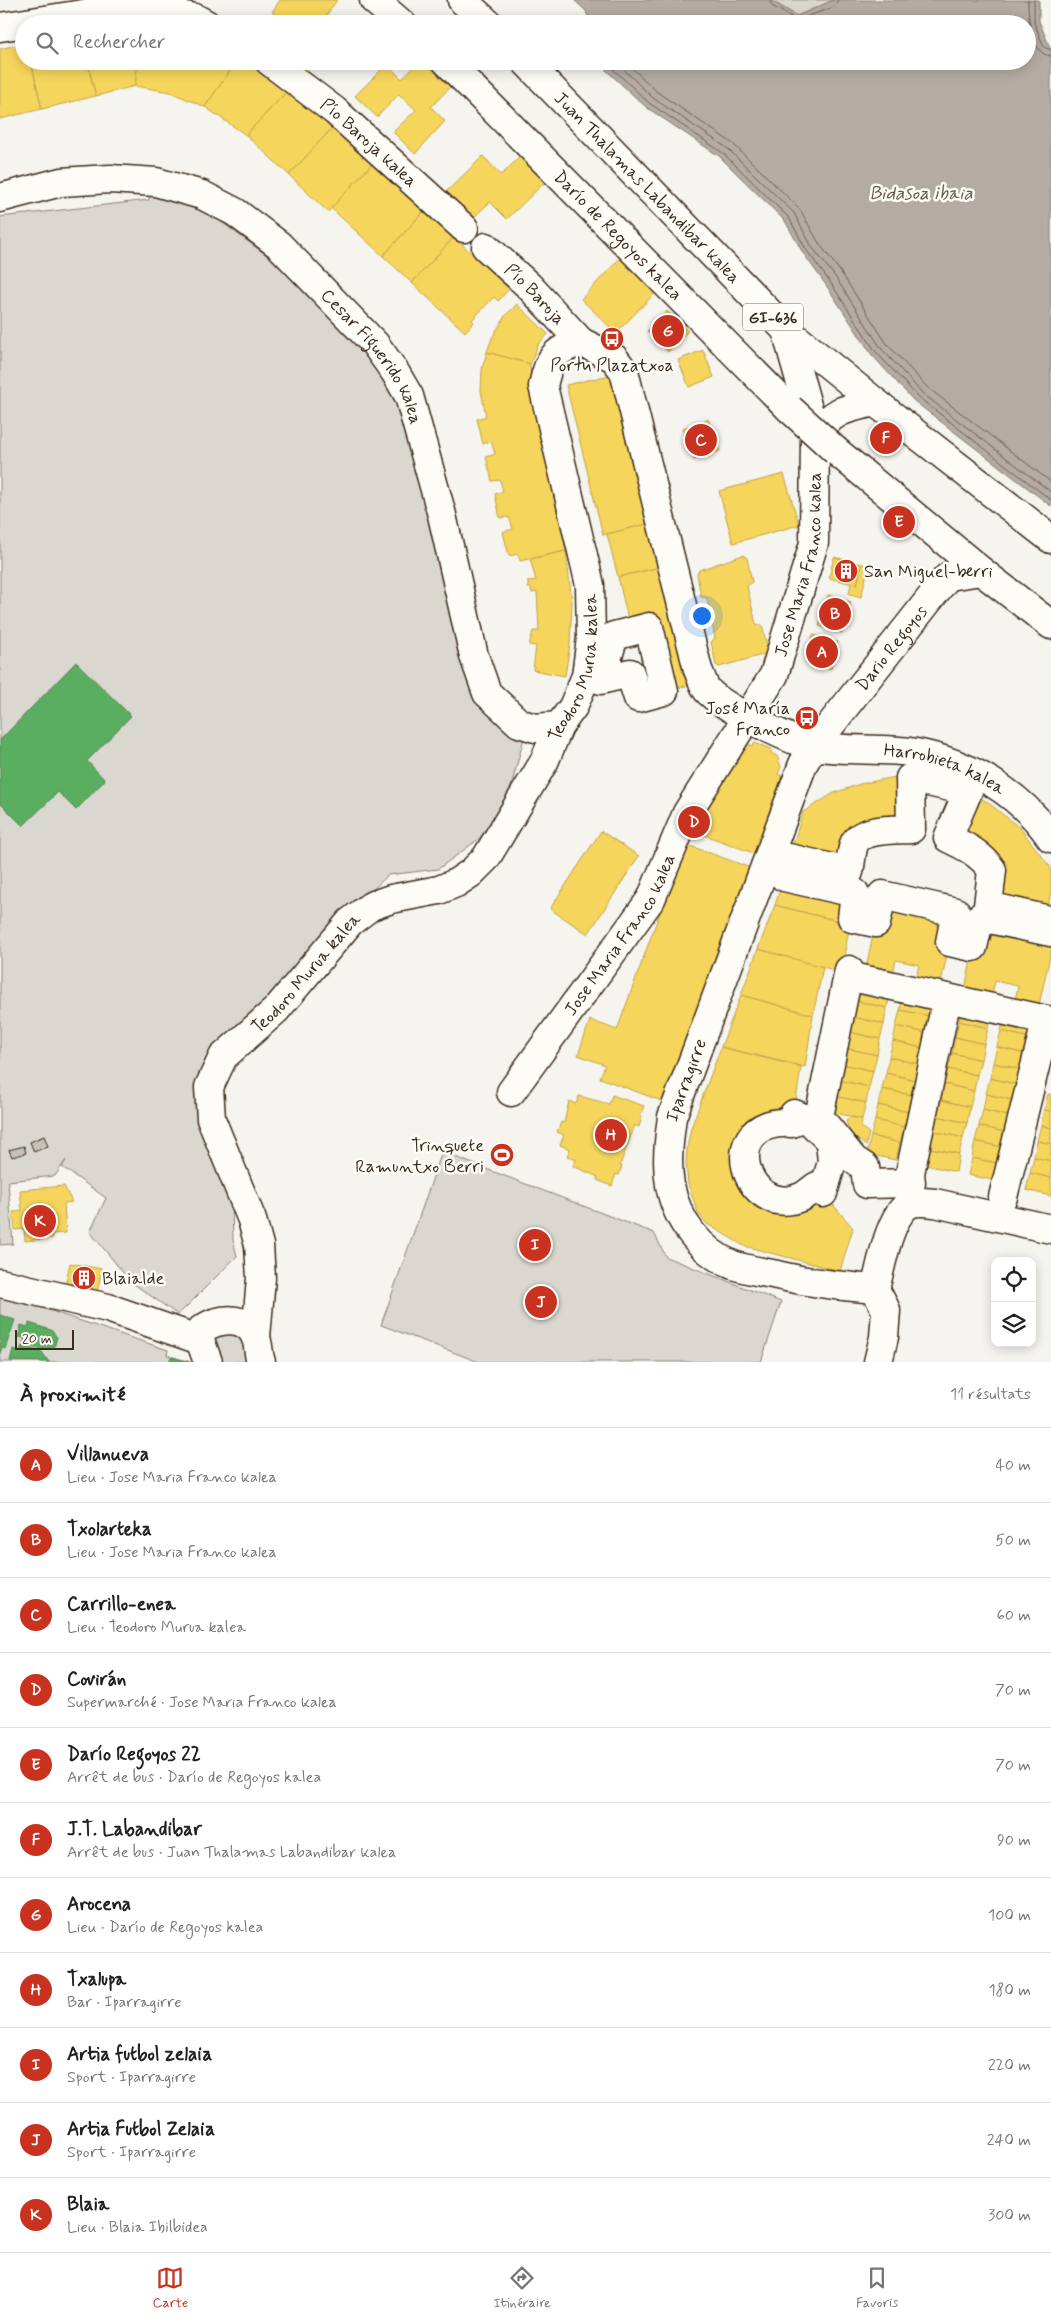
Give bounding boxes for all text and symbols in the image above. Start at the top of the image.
search box [15,15,1036,70]
icon: search [33,29,61,57]
text: Rechercher [73,30,165,55]
street label: Juan Thalamas Labandibar kalea [548,87,745,289]
street label: Pío Baroja kalea [315,93,422,193]
street label: Darío de Regoyos kalea [548,166,687,306]
water label: Bidasoa ibaia [869,181,974,206]
street label: Pío Baroja [499,258,570,331]
street label: Cesar Figuerido kalea [315,284,427,427]
road number: GI-636 [743,304,803,330]
pin: G [652,312,684,350]
bus stop icon: Portu Plazatxoa [599,326,625,352]
place label: Portu Plazatxoa [550,354,674,378]
pin: F [870,419,902,457]
pin: C [685,421,717,459]
street label: Jose Maria Franco kalea [769,472,828,660]
pin: E [883,503,915,541]
building icon: San Miguel-berri [833,558,859,584]
place label: San Miguel-berri [864,560,993,584]
street label: Teodoro Murua kalea [543,593,604,745]
pin: B [819,595,851,633]
street label: Dario Regoyos [851,601,933,697]
your location [689,603,715,629]
pin: A [806,633,838,671]
place label: José María Franco [705,697,790,742]
bus stop icon: José María Franco [794,705,820,731]
street label: Harrobieta kalea [883,739,1010,801]
pin: D [678,803,710,841]
street label: Jose Maria Franco kalea [559,850,682,1021]
street label: Teodoro Murua kalea [247,907,366,1039]
street label: Iparragirre [660,1036,713,1125]
pin: H [595,1116,627,1154]
place label: Trinquete Ramuntxo Berri [355,1134,484,1179]
sports icon: Trinquete Ramuntxo Berri [489,1142,515,1168]
pin: K [24,1202,56,1240]
pin: I [519,1226,551,1264]
map controls [991,1257,1036,1347]
button: locate [991,1257,1036,1302]
building icon: Blaialde [71,1265,97,1291]
place label: Blaialde [102,1267,165,1291]
pin: J [525,1283,557,1321]
button: layers [991,1302,1036,1347]
scale bar [15,1327,74,1350]
text: 20 m [22,1330,52,1348]
text: À proximité [20,1381,126,1409]
text: 11 résultats [950,1384,1031,1405]
text: Villanueva [67,1442,149,1467]
text: A [31,1455,41,1476]
text: 40 m [995,1455,1031,1476]
text: Lieu · Jose Maria Franco kalea [67,1467,277,1488]
text: Txolarteka [67,1517,152,1542]
text: B [31,1530,41,1551]
text: 50 m [995,1530,1031,1551]
text: Lieu · Jose Maria Franco kalea [67,1542,277,1563]
text: Carrillo-enea [67,1592,176,1617]
text: C [30,1605,42,1626]
text: 60 m [997,1605,1031,1626]
text: Lieu · Teodoro Murua kalea [67,1617,246,1638]
text: Covirán [67,1667,126,1692]
text: D [30,1680,42,1701]
text: 70 m [995,1680,1031,1701]
text: Supermarché · Jose Maria Franco kalea [67,1692,337,1713]
text: Darío Regoyos 22 [67,1742,201,1767]
text: E [31,1755,41,1776]
text: 70 m [995,1755,1031,1776]
text: Arrêt de bus · Darío de Regoyos kalea [67,1767,321,1788]
text: J.T. Labandibar [67,1817,202,1842]
text: F [32,1830,40,1851]
text: 90 m [997,1830,1031,1851]
text: Arrêt de bus · Juan Thalamas Labandibar kalea [67,1842,396,1863]
text: Arocena [67,1892,131,1917]
text: G [31,1905,41,1926]
text: 100 m [988,1905,1031,1926]
text: Lieu · Darío de Regoyos kalea [67,1917,263,1938]
text: Txalupa [67,1967,126,1992]
text: H [31,1980,41,2001]
text: 180 m [988,1980,1031,2001]
text: Bar · Iparragirre [67,1992,181,2013]
text: Artia futbol zelaia [67,2042,212,2067]
text: I [32,2055,40,2076]
text: 220 m [988,2055,1031,2076]
text: Sport · Iparragirre [67,2067,196,2088]
text: Artia Futbol Zelaia [67,2117,215,2142]
text: J [31,2130,41,2151]
text: 240 m [987,2130,1031,2151]
text: Sport · Iparragirre [67,2142,196,2163]
text: Blaia [67,2192,109,2217]
text: K [30,2205,42,2226]
text: 300 m [988,2205,1031,2226]
text: Lieu · Blaia Ibilbidea [67,2217,208,2238]
tab: Carte [153,2264,188,2312]
tab: Itinéraire [493,2264,551,2312]
tab: Favoris [856,2264,898,2312]

